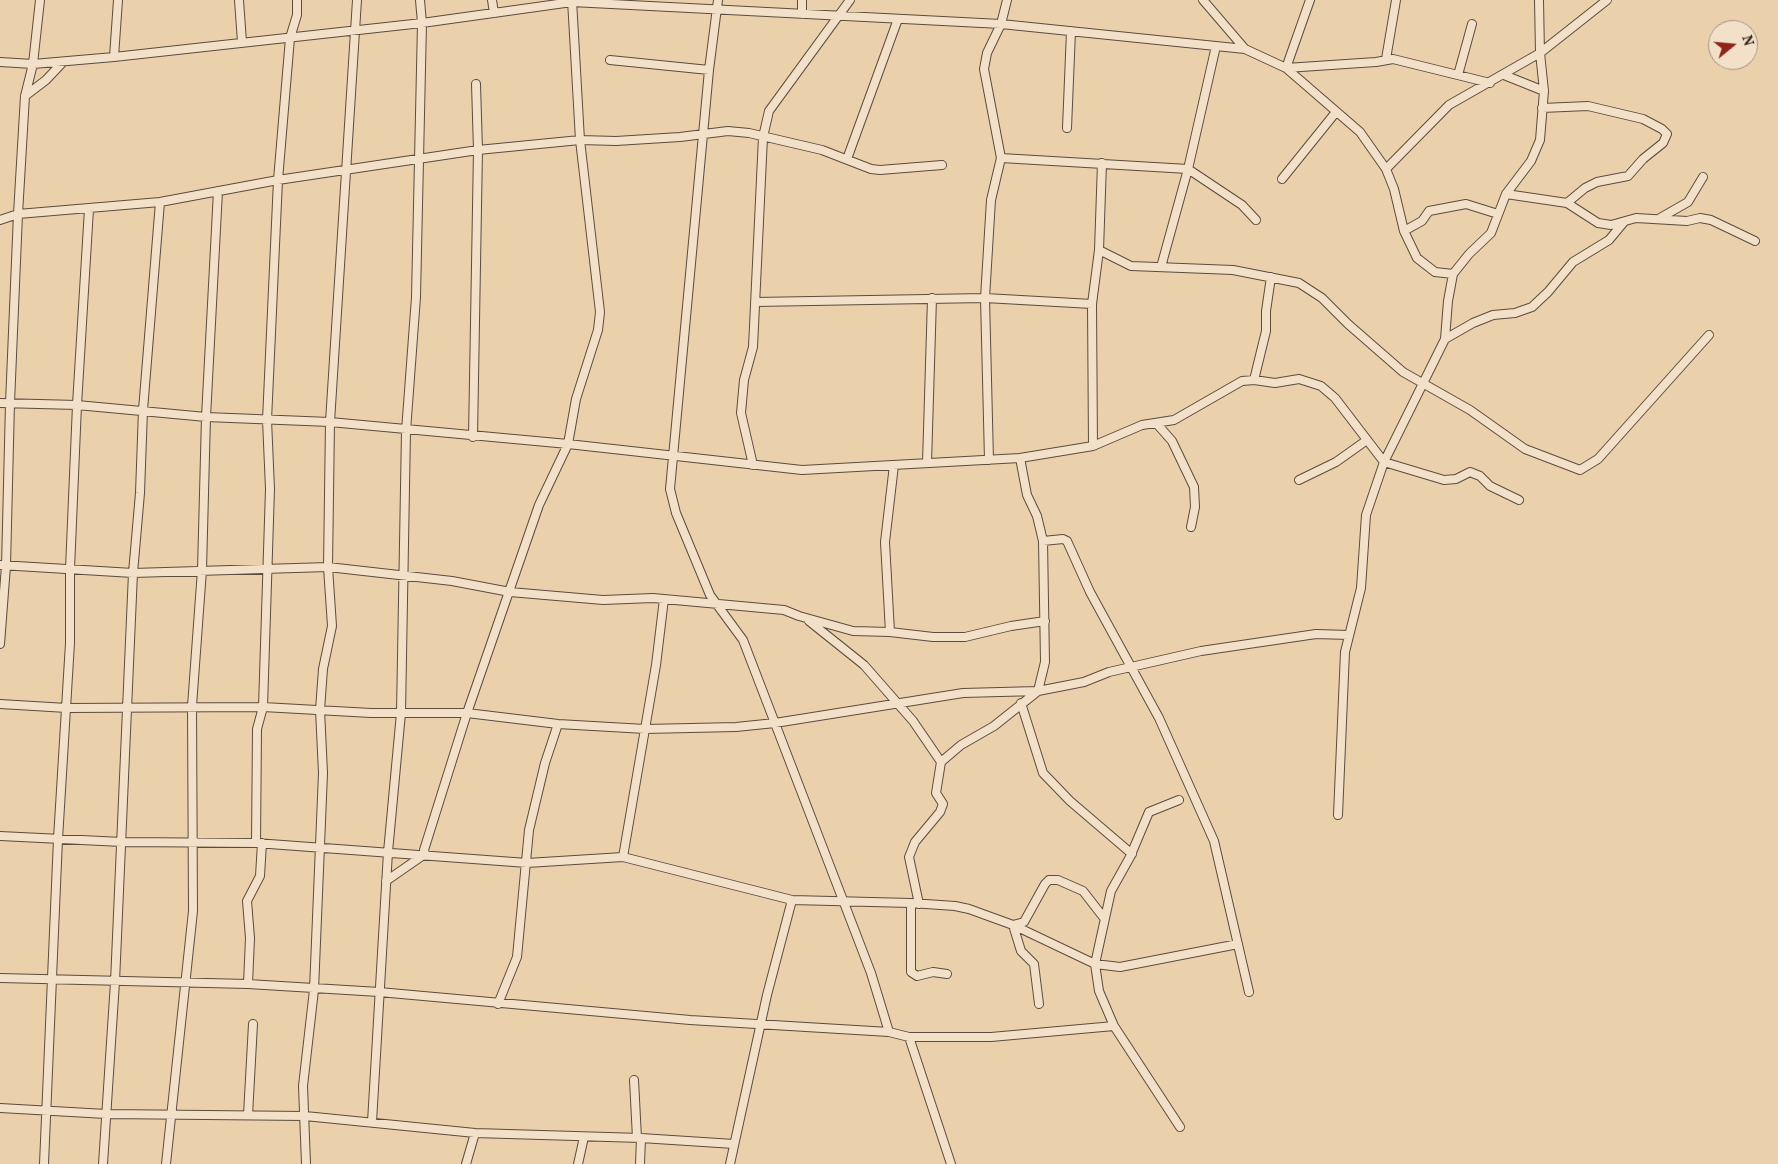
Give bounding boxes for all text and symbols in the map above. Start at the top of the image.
north arrow [1708,20,1758,70]
text: N [1736,33,1757,48]

